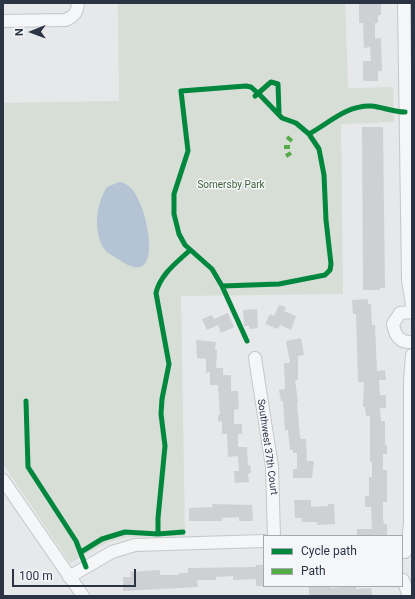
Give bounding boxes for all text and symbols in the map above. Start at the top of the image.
north arrow [12,12,52,52]
text: N [13,28,26,36]
park label: Somersby Park [197,179,265,191]
street label: Southwest 37th Court [254,398,280,496]
legend [263,535,403,587]
text: Cycle path [301,544,357,558]
scale bar [14,561,138,587]
text: Path [301,564,326,578]
text: 100 m [19,569,53,583]

